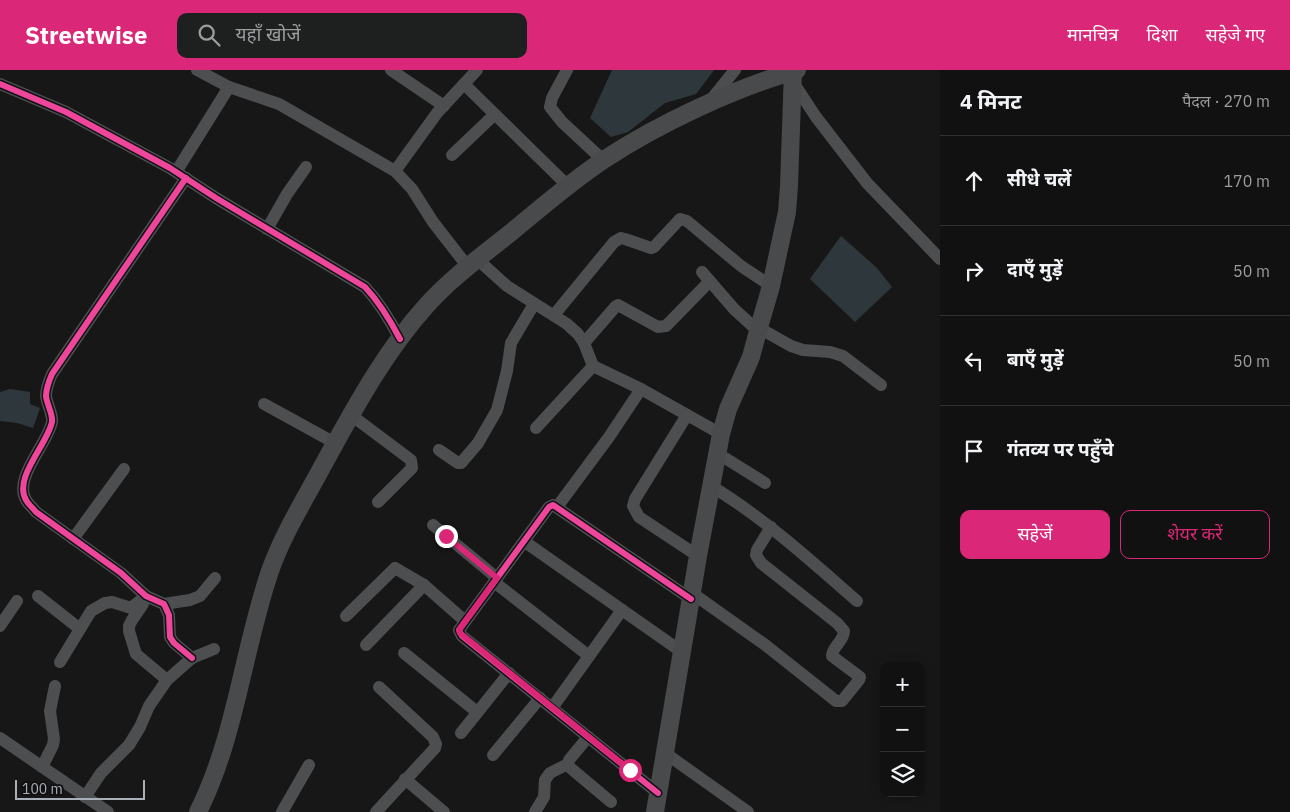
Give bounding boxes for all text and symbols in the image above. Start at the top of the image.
search box [177,13,527,58]
text: Streetwise [25,19,147,51]
icon: search [195,21,223,49]
text: यहाँ खोजें [235,22,301,46]
text: मानचित्र [1067,23,1118,46]
text: दिशा [1146,23,1178,46]
text: सहेजे गए [1206,23,1265,46]
text: 4 मिनट [960,87,1022,115]
text: पैदल · 270 m [1182,91,1270,111]
icon: ahead [960,167,988,195]
text: सीधे चलें [1007,167,1071,191]
text: 170 m [1223,171,1270,191]
icon: right [960,257,988,285]
text: दाएँ मुड़ें [1007,257,1063,281]
text: 50 m [1233,261,1270,281]
icon: left [960,347,988,375]
text: बाएँ मुड़ें [1007,347,1064,371]
text: 50 m [1233,351,1270,371]
icon: arrive [960,437,988,465]
text: गंतव्य पर पहुँचे [1007,437,1114,461]
button: सहेजें [960,510,1110,559]
button: शेयर करें [1120,510,1270,559]
route end [435,525,458,548]
map controls [880,662,925,797]
button: + [880,662,925,707]
button: − [880,707,925,752]
button: layers [880,752,925,797]
route start [619,759,642,782]
scale bar [15,777,145,800]
text: 100 m [22,780,63,798]

